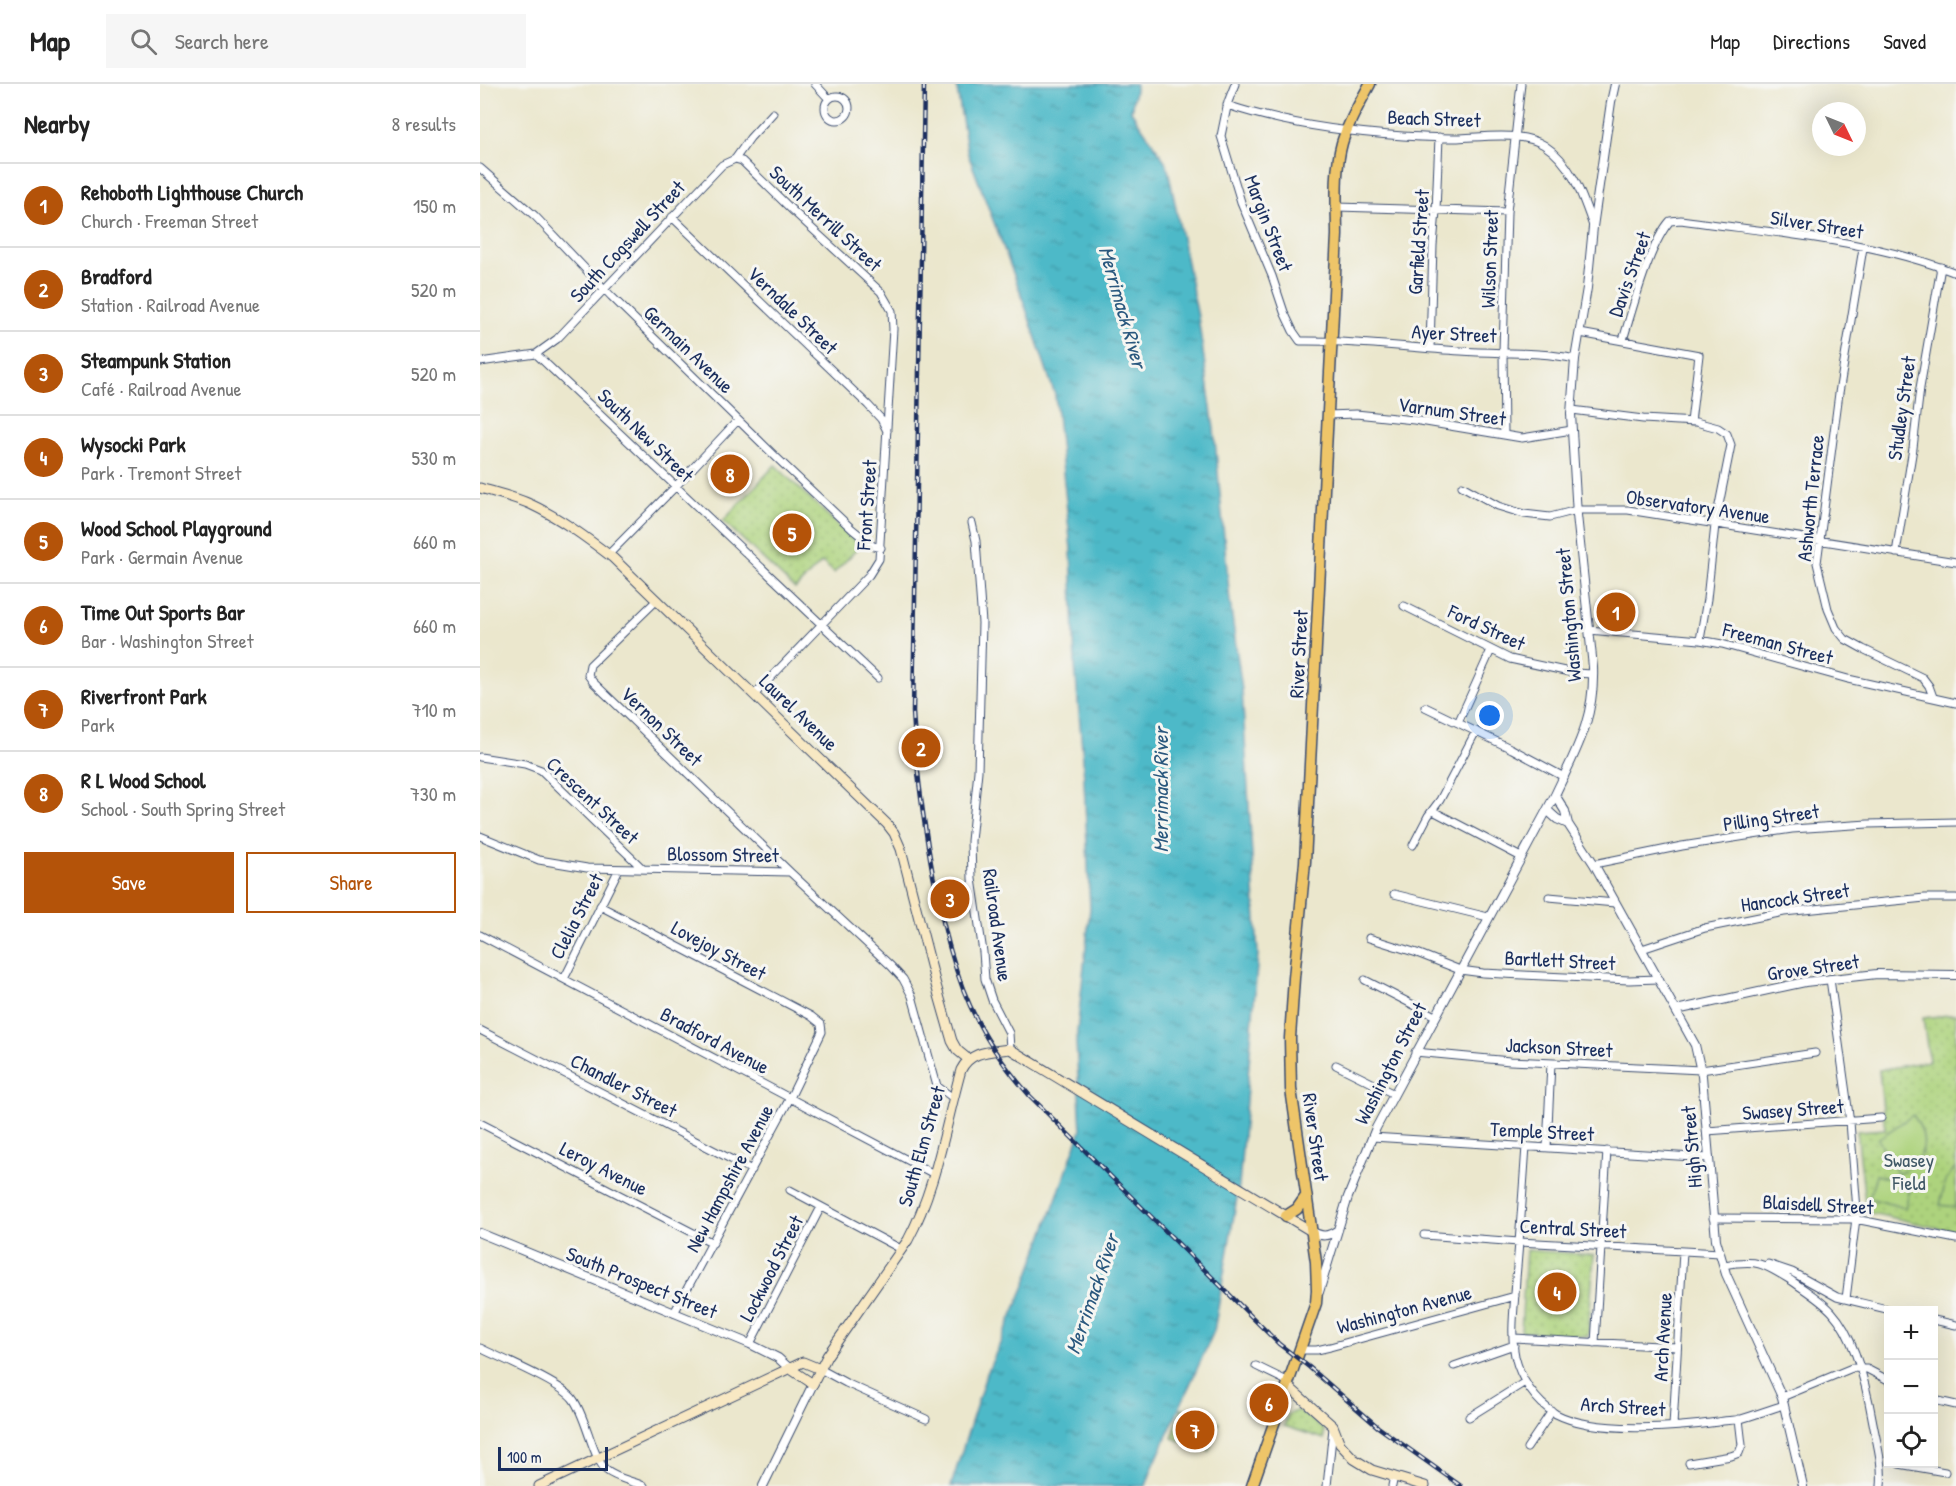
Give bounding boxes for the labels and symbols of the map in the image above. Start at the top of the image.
north arrow [1812,102,1866,156]
street label: Beach Street [1387,103,1482,133]
street label: South Merrill Street [764,159,889,278]
street label: Margin Street [1238,171,1300,276]
street label: South Cogswell Street [563,173,691,308]
street label: Garfield Street [1401,187,1435,296]
street label: Silver Street [1769,203,1867,245]
street label: Wilson Street [1474,208,1504,308]
street label: Davis Street [1601,227,1657,320]
water label: Merrimack River [1092,243,1155,374]
street label: Verndale Street [742,260,845,361]
street label: Germain Avenue [638,299,740,399]
street label: Ayer Street [1411,317,1498,349]
street label: Studley Street [1880,353,1922,462]
street label: South New Street [592,382,701,489]
street label: Varnum Street [1396,390,1509,432]
street label: Ashworth Terrace [1790,433,1830,563]
pin: 8 [710,452,750,496]
street label: Front Street [849,458,883,552]
street label: Observatory Avenue [1624,483,1772,529]
pin: 5 [772,510,812,556]
street label: Washington Street [1549,546,1587,683]
pin: 1 [1596,590,1636,634]
street label: Ford Street [1443,597,1531,657]
street label: River Street [1282,608,1314,699]
street label: Freeman Street [1719,615,1837,671]
street label: Laurel Avenue [754,668,844,756]
street label: Vernon Street [615,680,710,773]
your location [1475,701,1504,730]
water label: Merrimack River [1146,725,1175,853]
pin: 2 [902,726,940,770]
street label: Crescent Street [541,750,646,851]
street label: Pilling Street [1721,797,1822,837]
street label: Blossom Street [667,840,780,868]
street label: Clelia Street [543,867,610,964]
street label: Railroad Avenue [977,867,1019,983]
pin: 3 [930,876,970,922]
street label: Hancock Street [1739,876,1852,918]
street label: Lovejoy Street [667,914,772,987]
street label: Bartlett Street [1504,944,1617,976]
street label: Grove Street [1765,947,1862,987]
street label: Washington Street [1348,996,1433,1129]
street label: Bradford Avenue [656,1000,774,1080]
street label: Jackson Street [1505,1031,1614,1063]
street label: Chandler Street [566,1047,683,1124]
street label: South Elm Street [891,1082,951,1209]
street label: River Street [1296,1091,1336,1184]
street label: Swasey Street [1741,1092,1846,1126]
street label: New Hampshire Avenue [679,1100,779,1256]
street label: High Street [1674,1104,1708,1189]
street label: Temple Street [1489,1115,1596,1147]
street label: Leroy Avenue [556,1134,652,1202]
park label: Swasey Field [1884,1146,1934,1196]
street label: Blaisdell Street [1762,1188,1875,1220]
street label: Lockwood Street [733,1209,810,1326]
street label: Central Street [1519,1212,1628,1244]
water label: Merrimack River [1058,1227,1127,1358]
street label: South Prospect Street [563,1239,723,1325]
pin: 4 [1538,1270,1576,1314]
street label: Washington Avenue [1334,1278,1474,1340]
street label: Arch Avenue [1646,1292,1678,1382]
pin: 6 [1250,1380,1288,1426]
street label: Arch Street [1580,1390,1667,1423]
pin: 7 [1176,1408,1214,1452]
scale bar [498,1444,608,1472]

